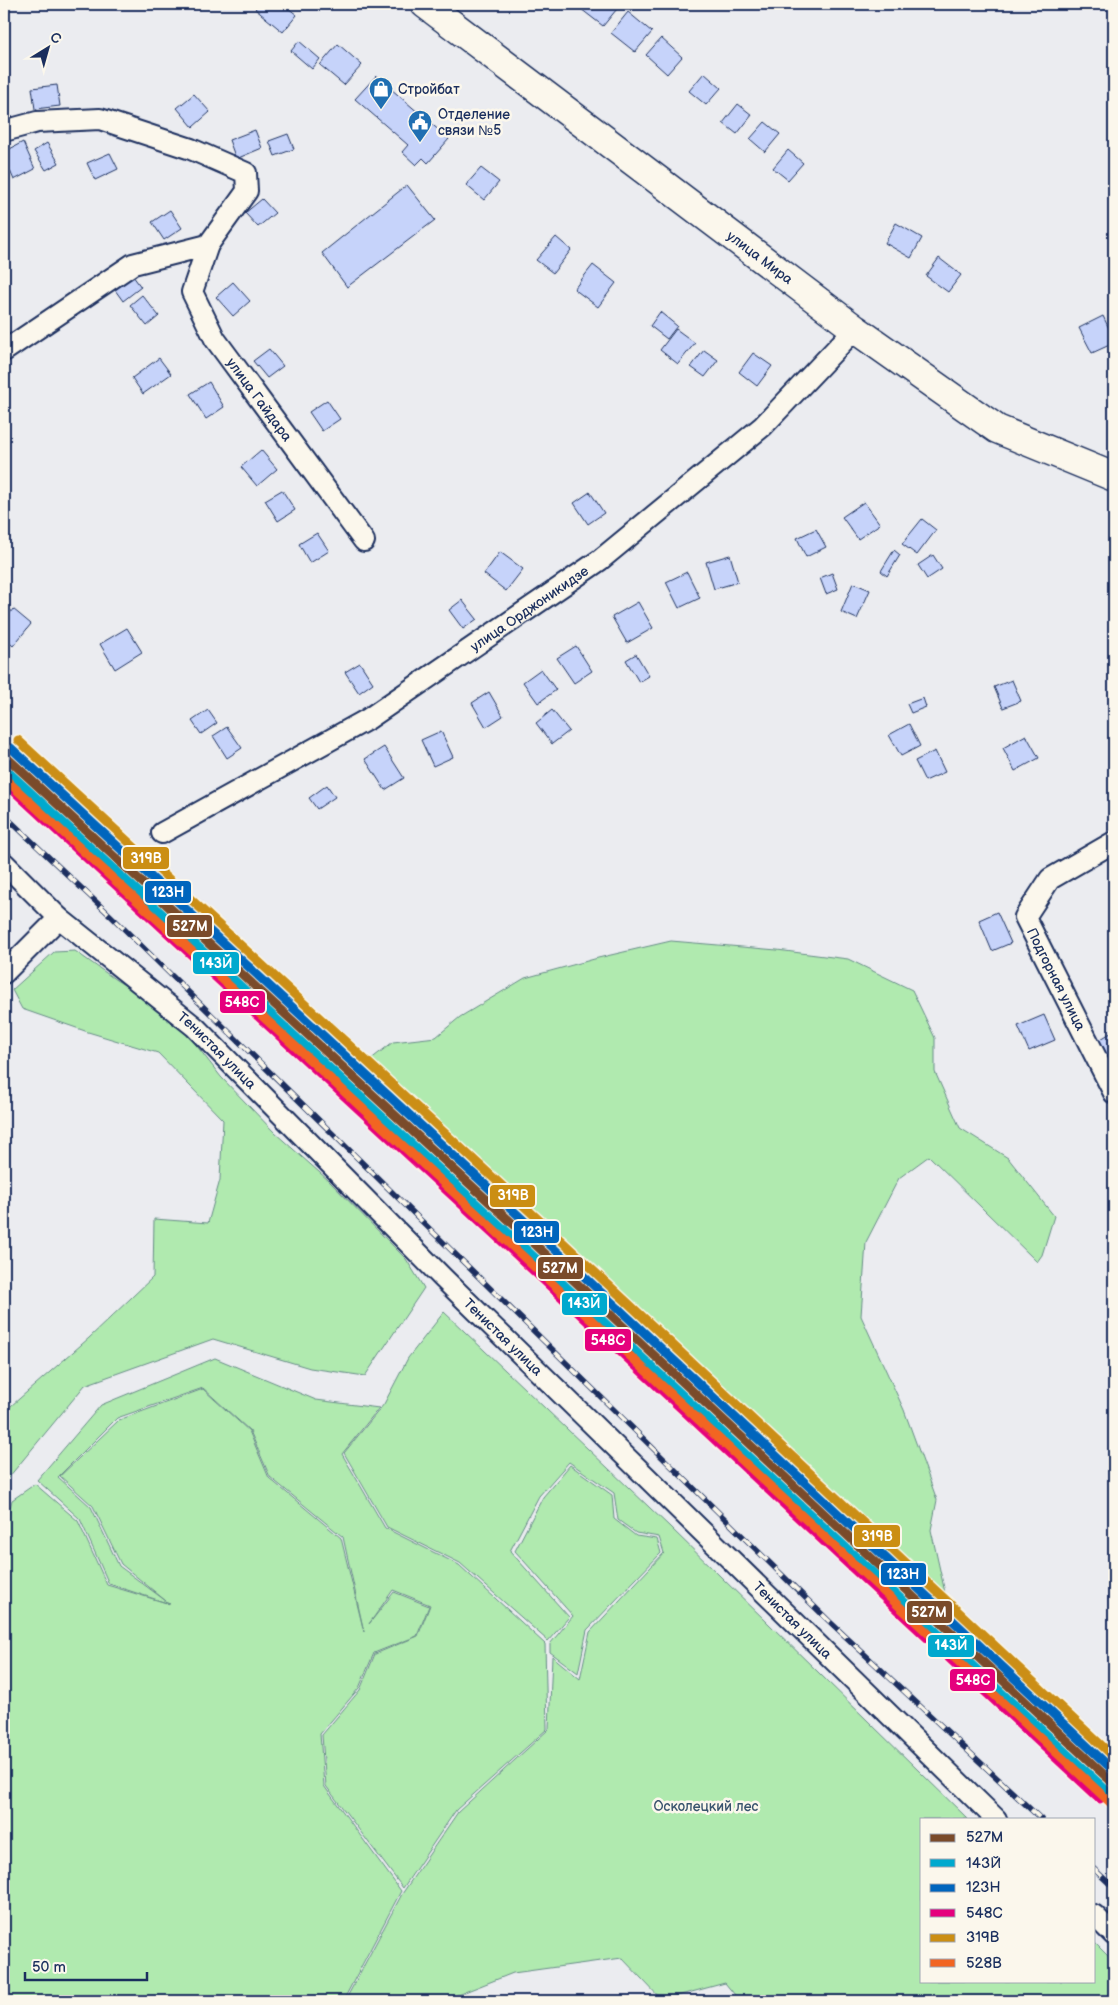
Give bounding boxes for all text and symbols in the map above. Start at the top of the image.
north arrow [22,22,72,72]
text: С [47,28,65,48]
shop icon: Стройбат [368,76,394,110]
place label: Стройбат [398,81,460,98]
place label: Отделение связи №5 [438,106,510,139]
public building icon: Отделение связи №5 [407,109,433,143]
street label: улица Мира [723,227,797,288]
street label: улица Гайдара [223,355,296,445]
street label: улица Орджоникидзе [467,562,592,655]
line badge: 319В [122,846,170,870]
text: 319В [130,850,162,867]
line badge: 123Н [144,880,192,904]
text: 123Н [152,884,184,901]
line badge: 527М [166,914,213,938]
text: 527М [172,918,208,935]
street label: Подгорная улица [1023,925,1089,1034]
line badge: 143Й [192,951,240,975]
text: 143Й [200,953,232,972]
line badge: 548С [219,990,266,1014]
text: 548С [225,994,260,1011]
street label: Тенистая улица [174,1008,260,1093]
line badge: 319В [489,1184,536,1208]
text: 319В [497,1187,529,1204]
line badge: 123Н [513,1220,560,1244]
text: 123Н [521,1224,553,1241]
line badge: 527М [537,1256,584,1280]
text: 527М [542,1260,578,1277]
line badge: 143Й [561,1292,608,1316]
text: 143Й [568,1293,600,1312]
street label: Тенистая улица [460,1295,546,1380]
line badge: 548С [584,1328,632,1352]
text: 548С [591,1332,626,1349]
line badge: 319В [853,1524,901,1548]
text: 319В [861,1528,893,1545]
line badge: 123Н [880,1562,927,1586]
text: 123Н [887,1566,919,1583]
street label: Тенистая улица [749,1578,836,1663]
line badge: 527М [906,1600,953,1624]
text: 527М [911,1604,947,1621]
line badge: 143Й [927,1634,975,1658]
text: 143Й [935,1635,967,1654]
line badge: 548С [949,1668,996,1692]
text: 548С [956,1672,991,1689]
park label: Осколецкий лес [654,1798,759,1815]
legend [920,1818,1096,1982]
text: 527М [966,1828,1003,1847]
text: 143Й [966,1854,1001,1873]
text: 123Н [966,1878,1001,1897]
text: 548С [966,1904,1003,1923]
text: 319В [966,1928,1000,1947]
scale bar [25,1950,148,1982]
text: 528В [966,1954,1002,1973]
text: 50 m [32,1958,66,1977]

